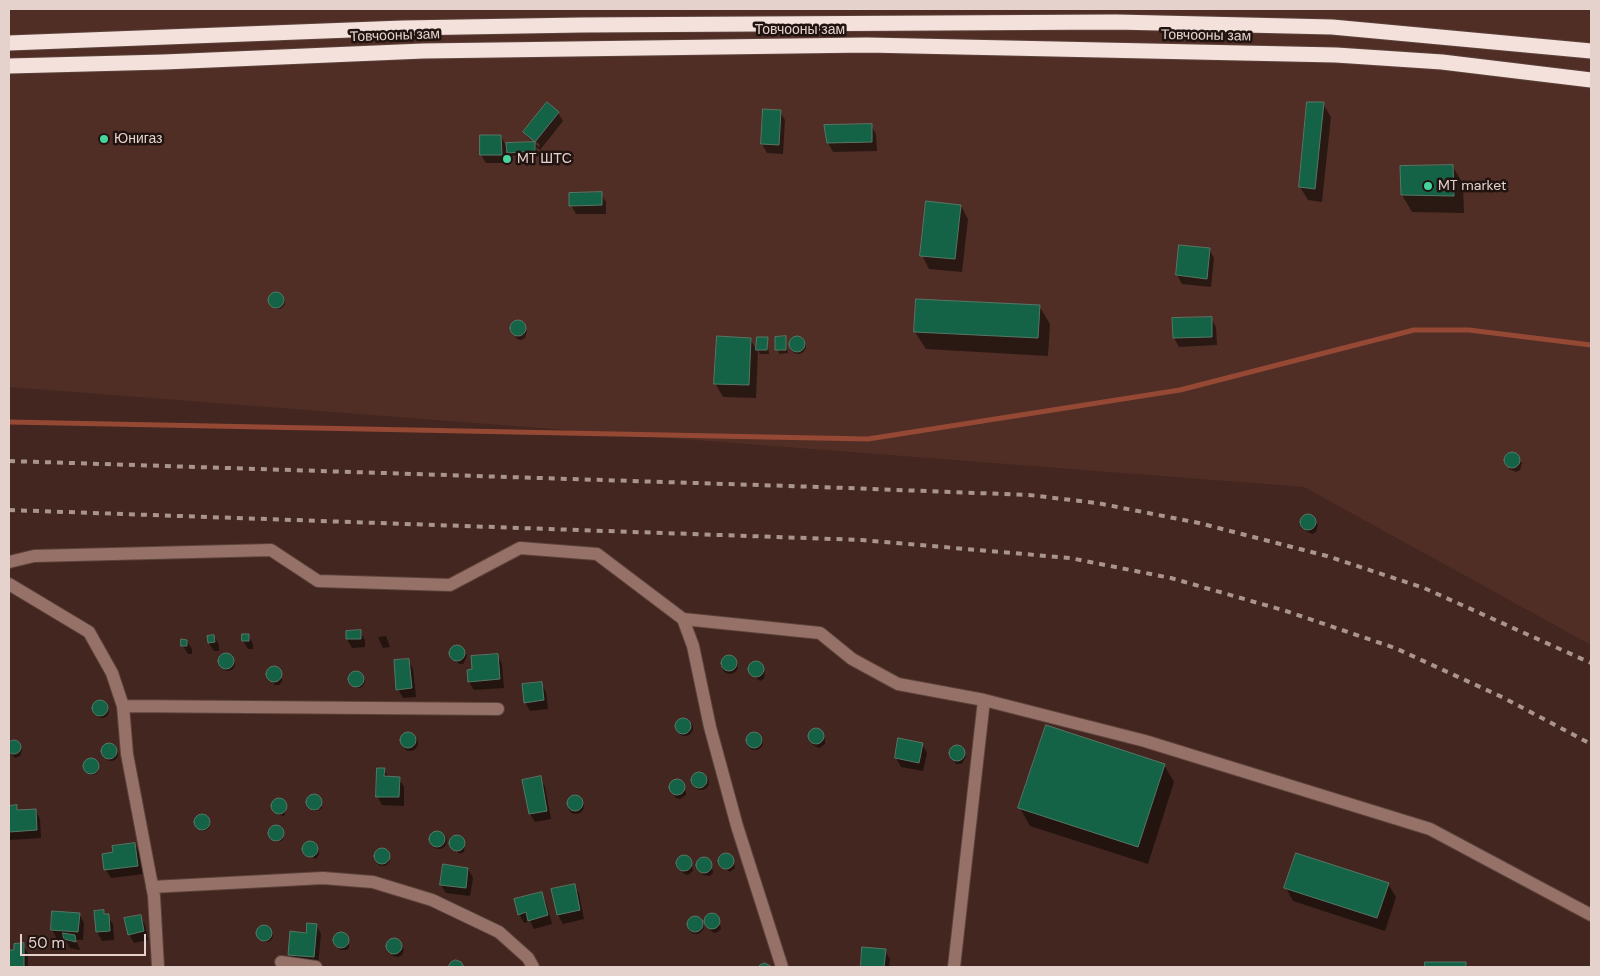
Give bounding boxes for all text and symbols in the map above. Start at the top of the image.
street label: Товчооны зам [755,22,845,38]
street label: Товчооны зам [350,26,440,46]
street label: Товчооны зам [1161,27,1251,45]
place label: Юнигаз [114,131,163,147]
marker: Юнигаз [98,133,110,145]
place label: MT ШТС [517,151,572,167]
marker: MT ШТС [501,153,513,165]
place label: MT market [1438,178,1506,194]
marker: MT market [1422,180,1434,192]
scale bar [22,924,149,956]
text: 50 m [28,933,65,953]

